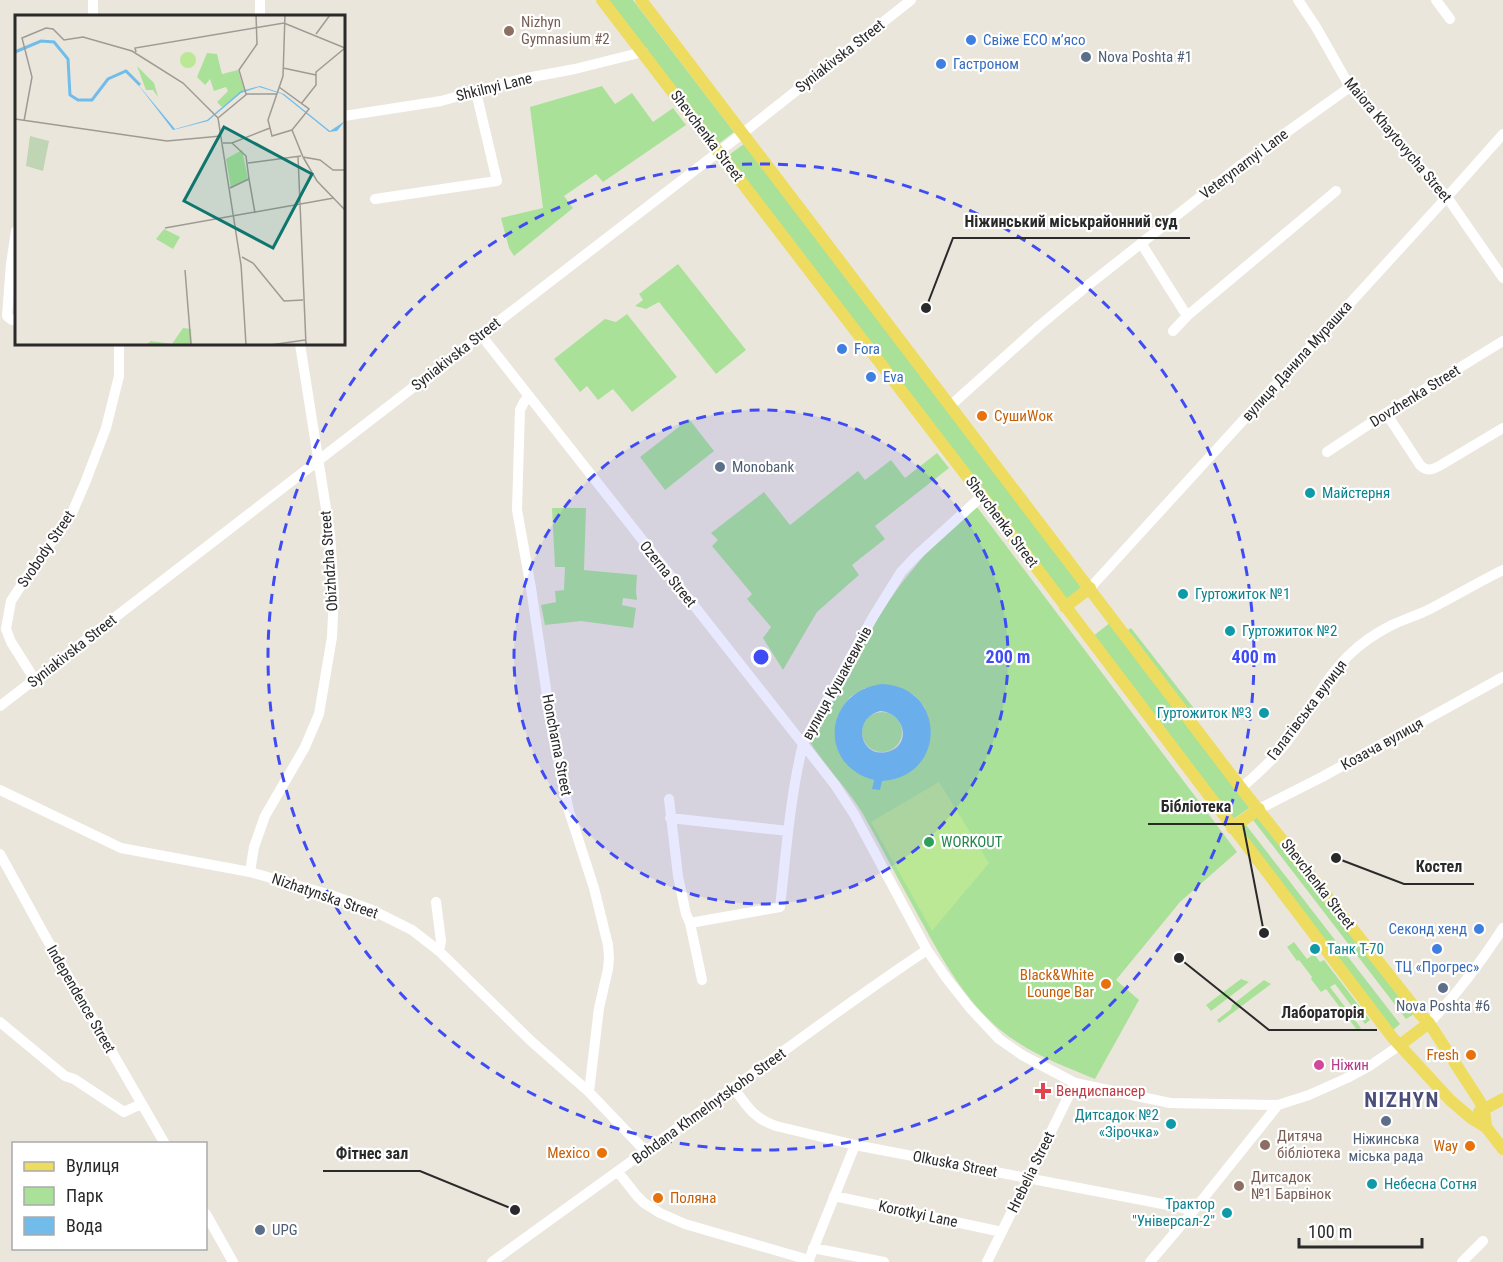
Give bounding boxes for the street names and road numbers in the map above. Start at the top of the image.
street label: Syniakivska Street [792,16,888,96]
street label: Shkilnyi Lane [454,69,534,105]
street label: Maiora Khaytovycha Street [1341,74,1455,206]
street label: Shevchenka Street [667,87,747,185]
street label: Veterynarnyi Lane [1196,125,1292,203]
street label: вулиця Данила Мурашка [1238,297,1356,425]
street label: Syniakivska Street [408,314,504,394]
street label: Dovzhenka Street [1367,361,1463,431]
street label: Shevchenka Street [962,473,1042,571]
street label: Svobody Street [14,507,78,591]
street label: Obizhdzha Street [317,510,341,612]
street label: Ozerna Street [636,537,700,611]
street label: Syniakivska Street [24,611,120,691]
street label: вулиця Кушакевичів [798,623,876,743]
street label: Галатівська вулиця [1263,656,1351,764]
street label: Honcharna Street [538,693,576,797]
street label: Козача вулиця [1338,714,1426,774]
street label: Shevchenka Street [1277,835,1359,933]
street label: Nizhatynska Street [270,869,380,923]
street label: Independence Street [43,942,119,1056]
street label: Bohdana Khmelnytskoho Street [629,1044,789,1168]
street label: Hrebelia Street [1004,1129,1058,1215]
street label: Olkuska Street [911,1147,999,1181]
street label: Korotkyi Lane [877,1197,959,1231]

